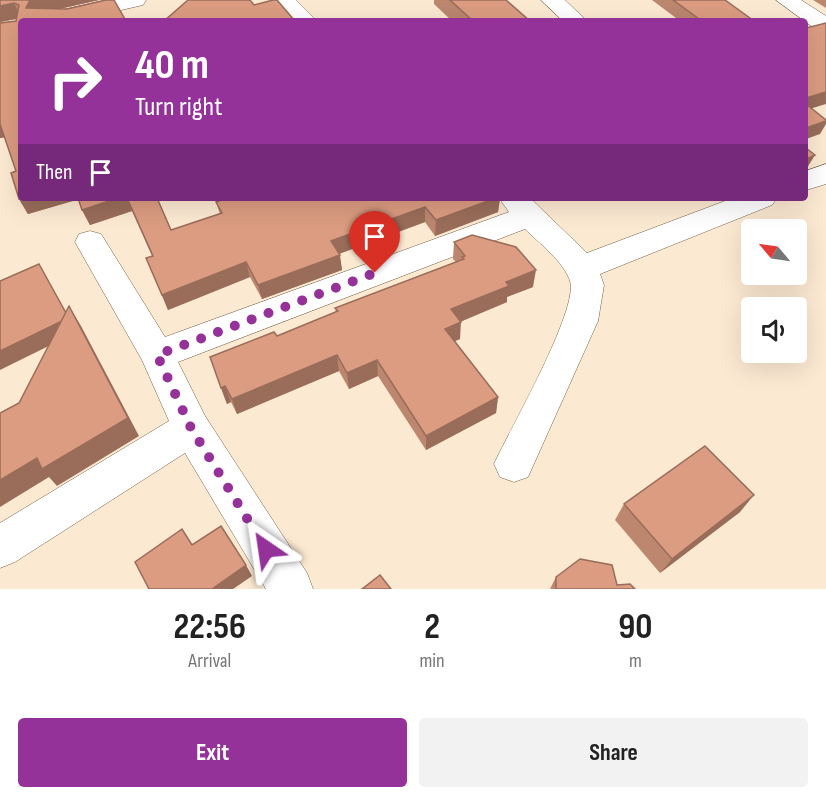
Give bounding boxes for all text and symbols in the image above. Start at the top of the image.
text: 40 m [135,40,209,91]
icon: right [36,42,114,120]
text: Turn right [135,91,222,123]
icon: arrive [84,156,117,189]
text: Then [36,159,72,186]
pin [349,211,400,273]
north arrow [741,219,807,285]
map controls [741,219,807,363]
icon: arrive [358,220,391,253]
button: sound [741,297,807,363]
position arrow [234,517,298,581]
text: 22:56 [174,606,246,649]
text: 2 [424,606,440,649]
text: 90 [618,606,652,649]
text: Arrival [188,649,231,673]
text: min [420,649,445,673]
text: m [629,649,642,673]
button: Exit [18,718,407,787]
button: Share [419,718,808,787]

